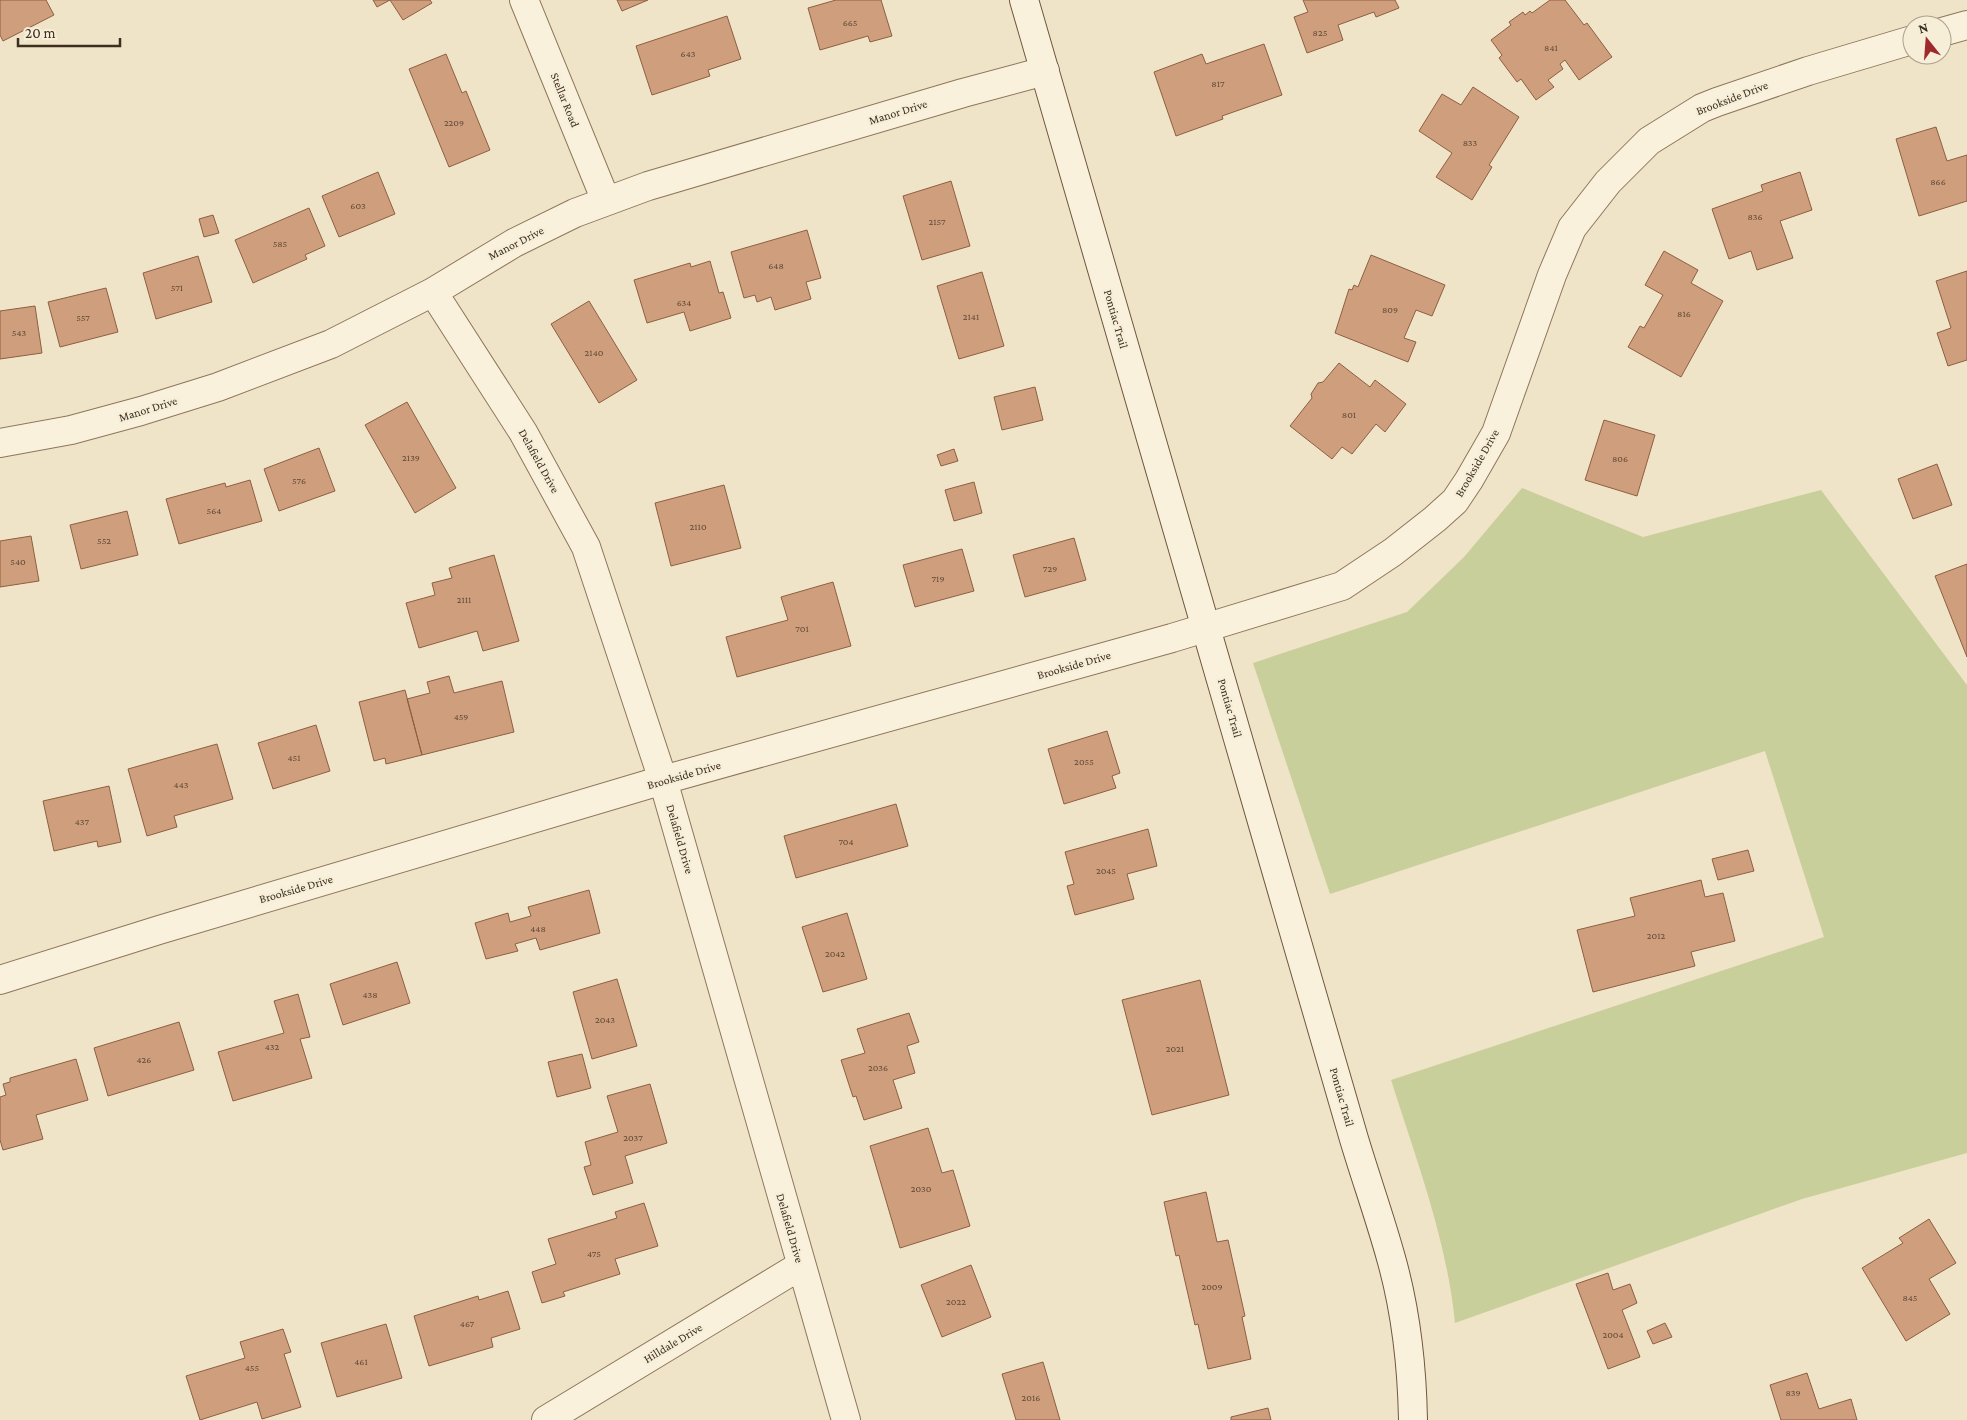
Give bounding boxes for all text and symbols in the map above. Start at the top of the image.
scale bar [18,15,120,47]
north arrow [1902,15,1952,65]
house number: 665 [843,17,858,28]
text: N [1916,18,1931,37]
text: 20 m [25,25,56,41]
house number: 825 [1313,27,1328,38]
house number: 841 [1544,42,1558,53]
house number: 643 [681,48,696,59]
street label: Stellar Road [548,71,583,130]
house number: 817 [1211,78,1225,89]
street label: Brookside Drive [1694,78,1770,118]
street label: Manor Drive [867,96,929,128]
house number: 2209 [444,117,464,128]
house number: 833 [1463,137,1478,148]
house number: 866 [1930,176,1946,187]
house number: 603 [350,200,366,211]
house number: 836 [1748,211,1763,222]
house number: 2157 [928,216,946,227]
street label: Manor Drive [486,223,546,263]
house number: 585 [273,238,288,249]
house number: 648 [768,260,784,271]
house number: 571 [171,282,183,293]
street label: Pontiac Trail [1101,288,1131,350]
house number: 634 [677,297,691,308]
house number: 809 [1382,304,1398,315]
house number: 816 [1677,308,1691,319]
house number: 2141 [963,311,979,322]
house number: 557 [76,312,90,323]
house number: 543 [12,327,26,338]
house number: 2140 [585,347,604,358]
street label: Manor Drive [117,393,179,425]
house number: 801 [1342,409,1356,420]
street label: Delafield Drive [516,426,562,496]
street label: Brookside Drive [1452,427,1502,499]
house number: 2139 [402,452,420,463]
house number: 806 [1612,453,1628,464]
house number: 576 [292,475,306,486]
house number: 564 [207,505,221,516]
house number: 2110 [689,521,707,532]
house number: 552 [97,535,111,546]
house number: 540 [10,556,26,567]
house number: 729 [1043,563,1057,574]
house number: 719 [931,573,945,584]
house number: 2111 [457,594,471,605]
house number: 701 [795,623,809,634]
street label: Brookside Drive [1036,648,1112,682]
street label: Pontiac Trail [1215,677,1245,739]
house number: 459 [454,711,468,722]
house number: 451 [287,752,301,763]
house number: 2055 [1074,756,1094,767]
street label: Brookside Drive [646,758,722,792]
house number: 443 [174,779,189,790]
street label: Delafield Drive [663,803,697,875]
house number: 437 [75,816,90,827]
house number: 704 [838,836,854,847]
house number: 2045 [1096,865,1116,876]
street label: Brookside Drive [258,872,334,906]
house number: 448 [530,923,546,934]
house number: 2012 [1647,930,1665,941]
house number: 2042 [825,948,845,959]
house number: 438 [362,989,378,1000]
house number: 2043 [595,1014,615,1025]
house number: 432 [265,1041,279,1052]
house number: 2021 [1166,1043,1184,1054]
house number: 426 [137,1054,151,1065]
house number: 2036 [868,1062,888,1073]
street label: Pontiac Trail [1327,1066,1357,1128]
house number: 2037 [623,1132,643,1143]
house number: 2030 [911,1183,932,1194]
street label: Delafield Drive [773,1192,807,1264]
house number: 475 [587,1248,601,1259]
house number: 2009 [1201,1281,1223,1292]
house number: 845 [1902,1292,1918,1303]
house number: 2022 [946,1296,966,1307]
house number: 467 [460,1318,475,1329]
street label: Hilldale Drive [641,1320,705,1366]
house number: 2004 [1602,1329,1624,1340]
house number: 461 [354,1356,368,1367]
house number: 455 [245,1362,259,1373]
house number: 839 [1786,1387,1800,1398]
house number: 2016 [1022,1392,1040,1403]

